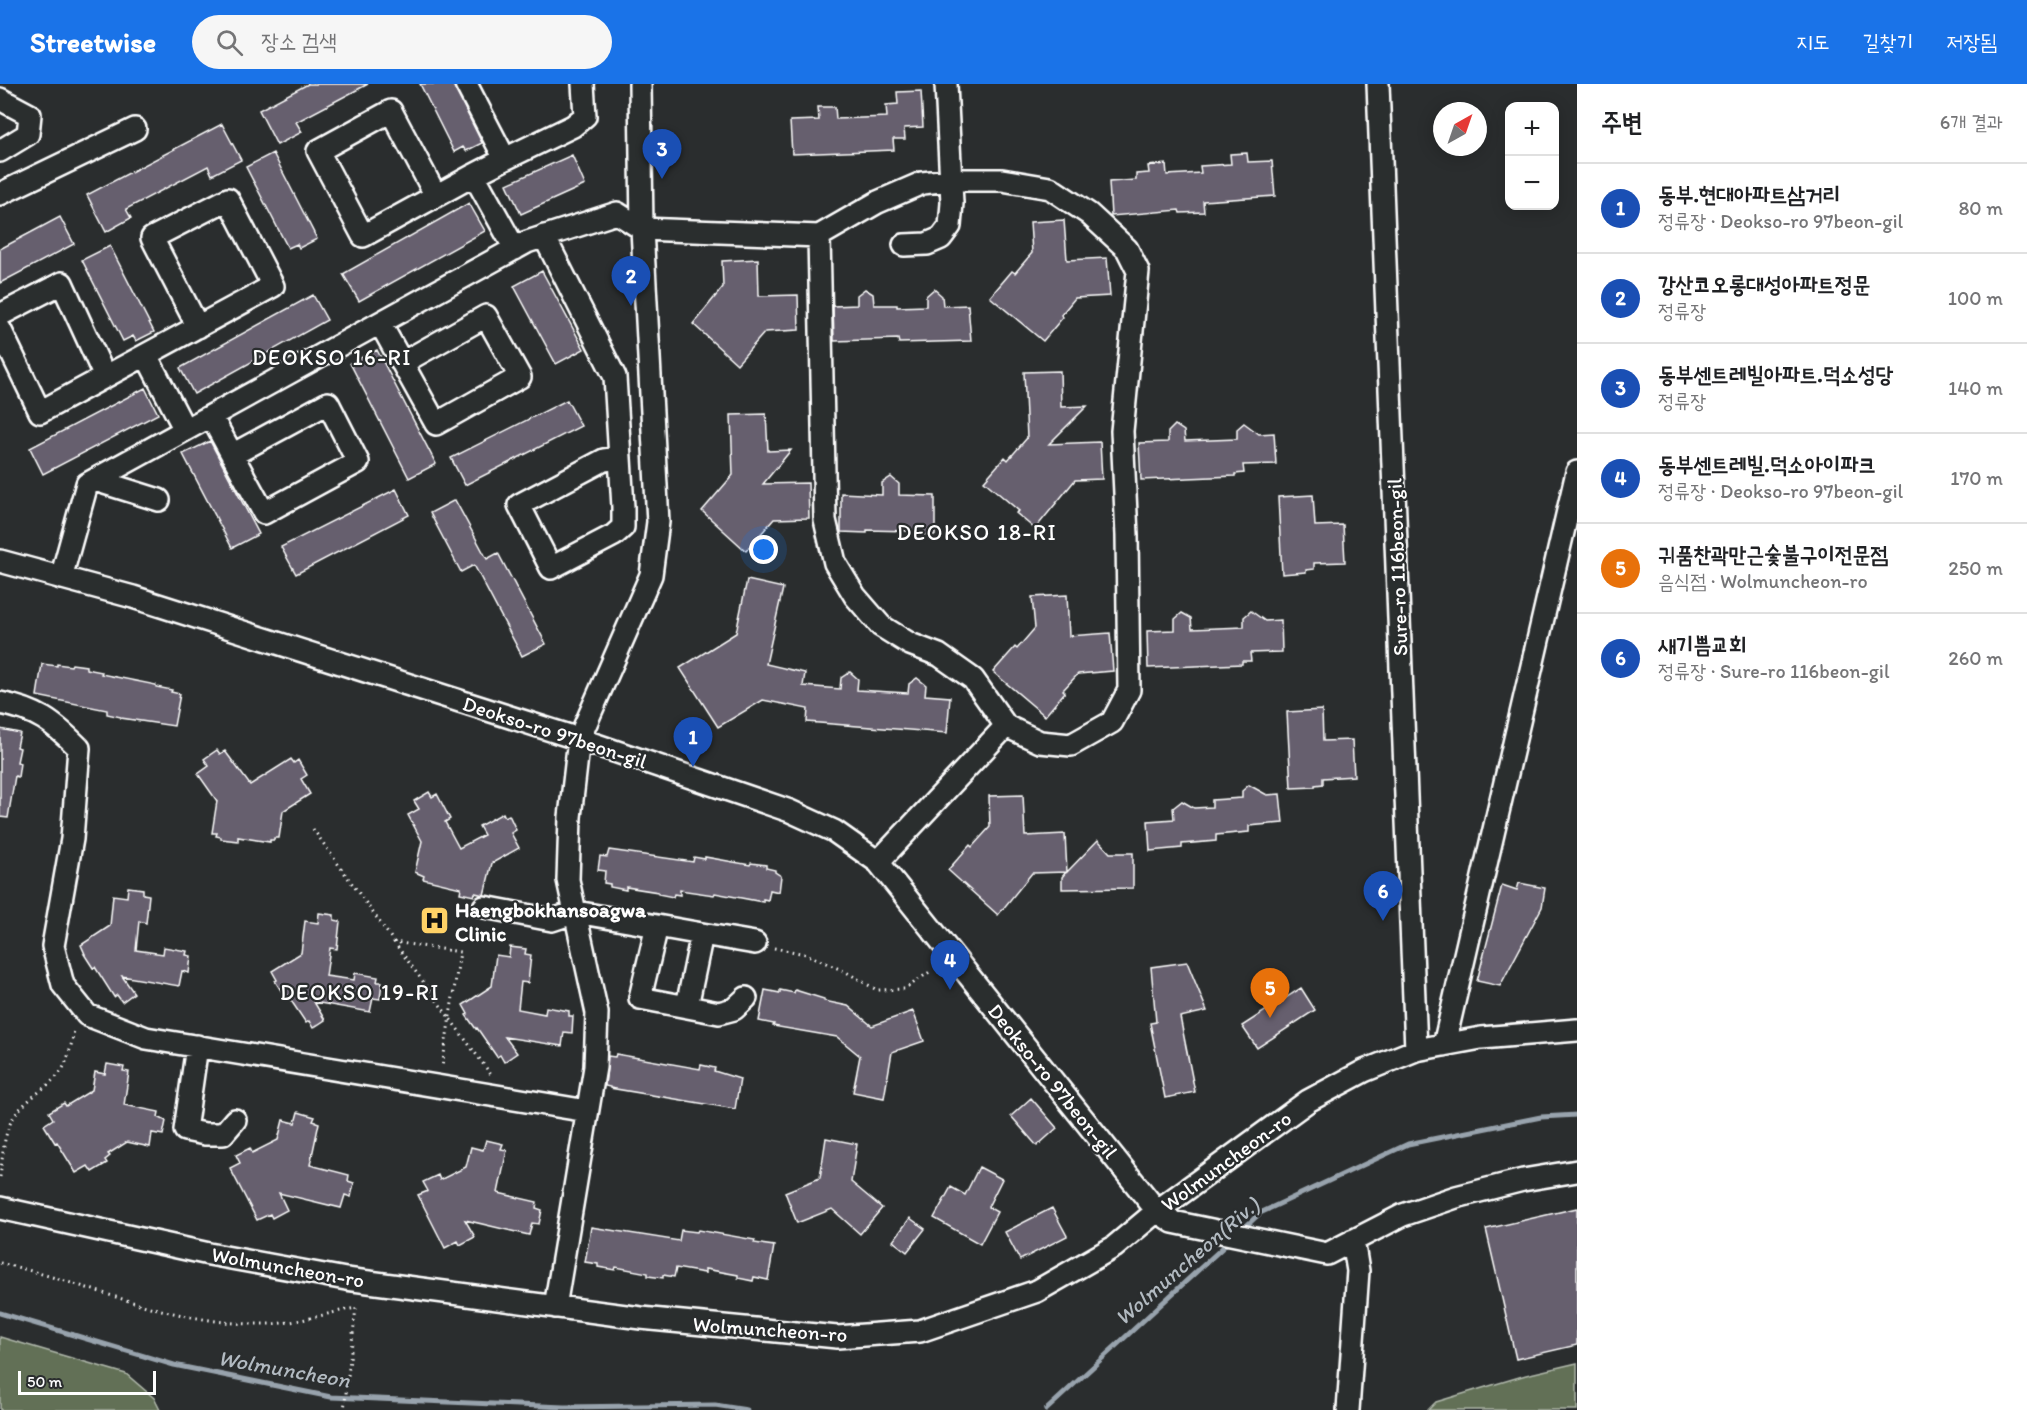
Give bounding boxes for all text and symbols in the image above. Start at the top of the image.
search box [192,15,612,69]
text: Streetwise [30,25,156,59]
icon: search [213,26,246,59]
text: 장소 검색 [261,28,337,55]
text: 지도 [1796,29,1830,54]
text: 길찾기 [1863,29,1913,54]
text: 저장됨 [1946,29,1997,54]
north arrow [1433,102,1487,156]
map controls [1505,102,1559,210]
button: + [1505,102,1559,156]
text: 주변 [1601,106,1643,138]
text: 6개 결과 [1940,110,2003,134]
pin: 3 [642,130,682,179]
button: − [1505,156,1559,210]
text: 동부.현대아파트삼거리 [1658,181,1840,208]
text: 1 [1616,196,1625,220]
text: 80 m [1958,196,2003,220]
text: 정류장 · Deokso-ro 97beon-gil [1658,209,1903,233]
pin: 2 [612,256,650,306]
text: 강산코오롱대성아파트정문 [1658,271,1870,298]
text: 2 [1615,286,1626,310]
text: 100 m [1948,286,2003,310]
text: 정류장 [1658,299,1706,323]
district label: DEOKSO 16-RI [252,344,412,371]
text: 동부센트레빌아파트.덕소성당 [1658,361,1894,388]
text: 3 [1615,376,1626,400]
text: 140 m [1948,376,2003,400]
text: 정류장 [1658,389,1706,413]
text: 동부센트레빌.덕소아이파크 [1658,451,1876,478]
text: 4 [1614,466,1627,490]
text: 170 m [1950,466,2003,490]
street label: Sure-ro 116beon-gil [1381,478,1413,656]
text: 정류장 · Deokso-ro 97beon-gil [1658,479,1903,503]
district label: DEOKSO 18-RI [897,519,1057,546]
your location [749,535,778,564]
text: 귀품찬곽만근숯불구이전문점 [1658,541,1888,568]
text: 5 [1615,556,1626,580]
text: 250 m [1948,556,2003,580]
text: 음식점 · Wolmuncheon-ro [1658,569,1868,593]
text: 새기쁨교회 [1658,631,1747,658]
text: 6 [1615,646,1626,670]
text: 260 m [1948,646,2003,670]
text: 정류장 · Sure-ro 116beon-gil [1658,659,1890,683]
street label: Deokso-ro 97beon-gil [460,690,650,774]
pin: 1 [674,718,712,767]
pin: 6 [1364,872,1402,921]
place label: Haengbokhansoagwa Clinic [455,897,647,946]
hospital icon: Haengbokhansoagwa Clinic [418,905,450,937]
pin: 4 [930,940,970,990]
pin: 5 [1250,968,1290,1018]
district label: DEOKSO 19-RI [280,979,440,1006]
street label: Deokso-ro 97beon-gil [983,998,1123,1164]
street label: Wolmuncheon-ro [1156,1105,1296,1217]
water label: Wolmuncheon(Riv.) [1109,1190,1265,1331]
street label: Wolmuncheon-ro [209,1241,367,1293]
street label: Wolmuncheon-ro [692,1311,848,1347]
water label: Wolmuncheon [216,1344,353,1394]
scale bar [18,1368,156,1396]
text: 50 m [27,1372,62,1391]

